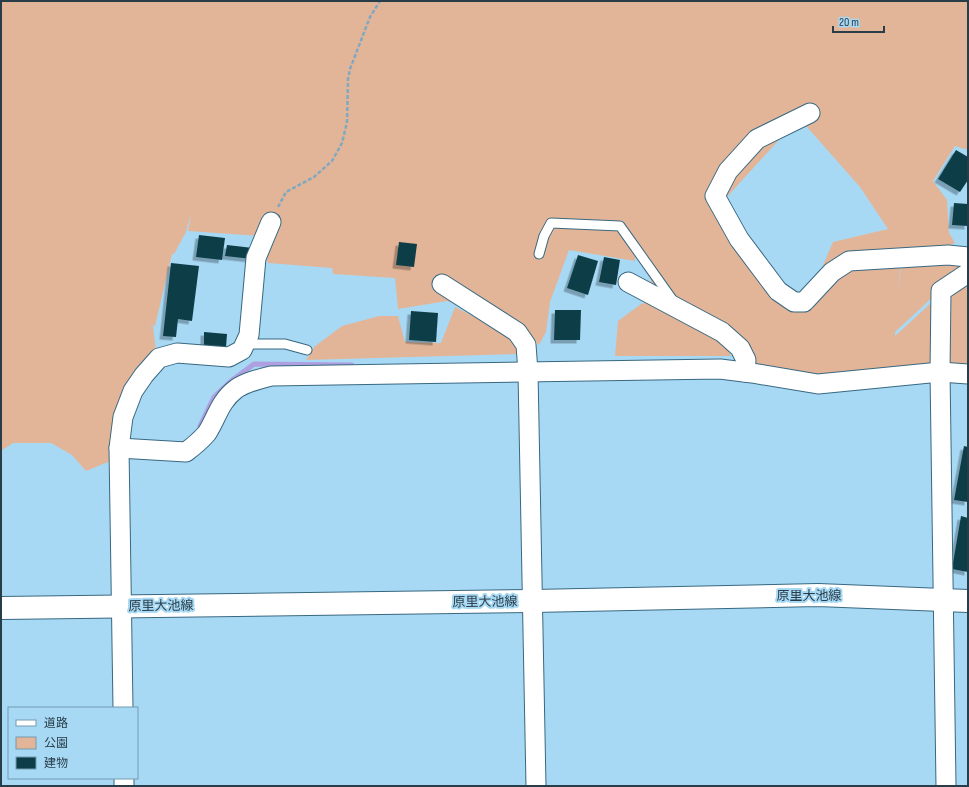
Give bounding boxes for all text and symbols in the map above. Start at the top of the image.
scale bar [833,8,884,34]
text: 20 m [839,15,859,30]
street label: 原里大池線 [776,588,842,604]
street label: 原里大池線 [452,593,518,611]
street label: 原里大池線 [128,597,194,615]
legend [8,707,138,779]
text: 道路 [44,716,68,731]
text: 公園 [44,736,68,751]
text: 建物 [44,756,68,771]

